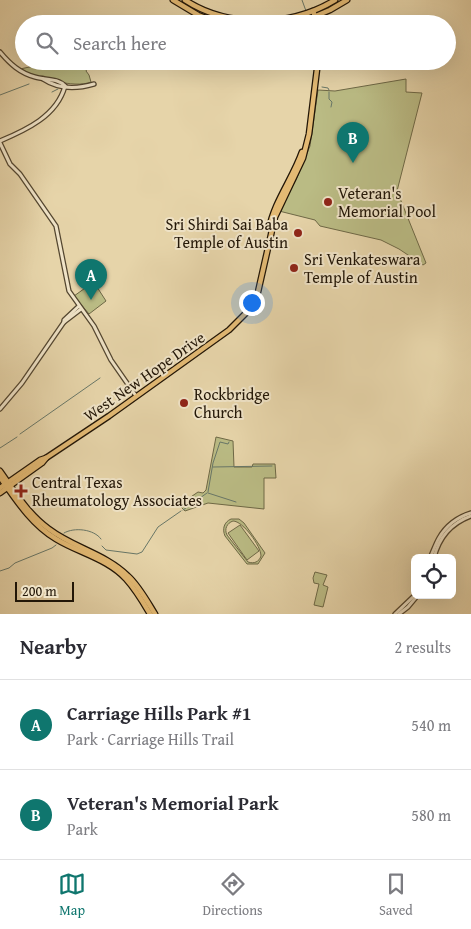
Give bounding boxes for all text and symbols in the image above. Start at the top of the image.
search box [15,15,456,70]
icon: search [33,29,61,57]
text: Search here [73,29,167,57]
pin: B [337,122,369,163]
place label: Veteran's Memorial Pool [338,181,436,223]
marker: Veteran's Memorial Pool [322,196,334,208]
place label: Sri Shirdi Sai Baba Temple of Austin [165,212,288,254]
marker: Sri Shirdi Sai Baba Temple of Austin [292,227,304,239]
place label: Sri Venkateswara Temple of Austin [304,247,421,289]
pin: A [75,259,107,300]
marker: Sri Venkateswara Temple of Austin [288,262,300,274]
your location [239,290,265,316]
street label: West New Hope Drive [78,325,210,427]
place label: Rockbridge Church [194,382,270,424]
marker: Rockbridge Church [178,397,190,409]
place label: Central Texas Rheumatology Associates [32,470,202,512]
marker: Central Texas Rheumatology Associates [14,484,28,498]
map controls [411,554,456,599]
button: locate [411,554,456,599]
scale bar [15,579,74,602]
text: 200 m [22,581,57,601]
text: Nearby [20,631,87,662]
text: 2 results [394,635,451,659]
text: Carriage Hills Park #1 [67,699,251,727]
text: A [31,713,41,737]
text: 540 m [411,713,451,737]
text: Park · Carriage Hills Trail [67,727,234,751]
text: Veteran's Memorial Park [67,789,278,817]
text: B [31,803,41,827]
text: 580 m [411,803,451,827]
text: Park [67,817,98,841]
tab: Map [58,870,86,920]
tab: Directions [202,870,263,920]
tab: Saved [379,870,413,920]

